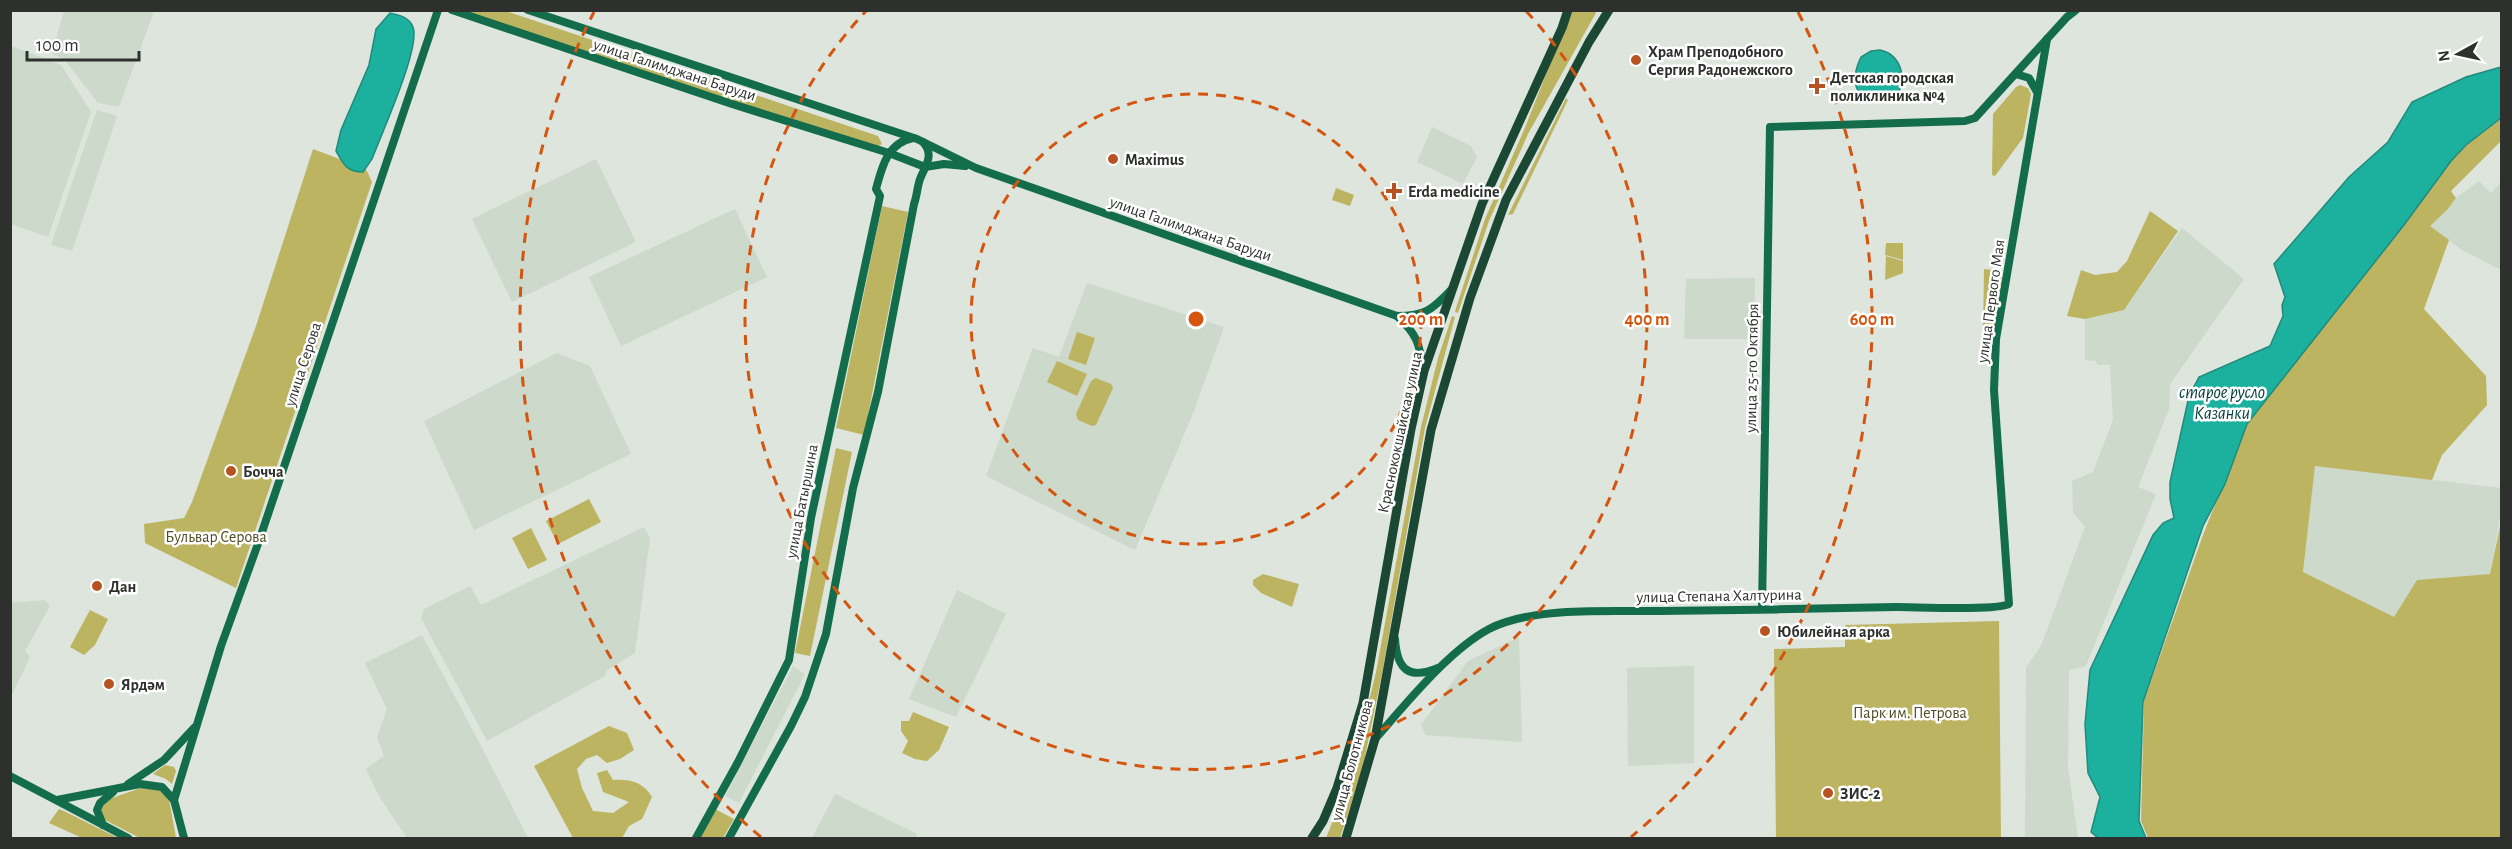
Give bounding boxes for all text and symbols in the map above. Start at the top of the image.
scale bar [27,24,140,62]
north arrow [2428,24,2488,84]
street label: улица Галимджана Баруди [590,36,758,105]
text: 100 m [36,37,79,55]
place label: Храм Преподобного Сергия Радонежского [1648,44,1793,78]
text: N [2435,49,2453,63]
marker: Храм Преподобного Сергия Радонежского [1629,53,1643,67]
place label: Детская городская поликлиника №4 [1830,70,1954,104]
marker: Детская городская поликлиника №4 [1808,77,1826,95]
marker: Maximus [1106,152,1120,166]
place label: Maximus [1125,152,1184,168]
marker: Erda medicine [1385,182,1403,200]
place label: Erda medicine [1408,184,1500,200]
street label: улица Галимджана Баруди [1106,193,1274,265]
street label: улица Первого Мая [1974,238,2009,365]
street label: улица 25-го Октября [1743,303,1762,434]
centre of rings [1186,309,1206,329]
text: 200 m [1399,311,1443,329]
text: 400 m [1624,311,1670,329]
text: 600 m [1850,311,1894,329]
street label: улица Серова [282,320,325,410]
street label: Краснококшайская улица [1375,350,1426,515]
water label: старое русло Казанки [2179,384,2265,423]
street label: улица Батыршина [783,443,822,561]
marker: Бочча [224,464,238,478]
place label: Бочча [243,464,284,480]
park label: Бульвар Серова [165,529,267,546]
marker: Дан [90,579,104,593]
place label: Дан [109,579,136,595]
street label: улица Степана Халтурина [1635,587,1802,606]
marker: Юбилейная арка [1758,624,1772,638]
place label: Юбилейная арка [1777,624,1891,640]
marker: Ярдәм [102,677,116,691]
place label: Ярдәм [121,677,165,693]
street label: улица Болотникова [1328,698,1377,824]
park label: Парк им. Петрова [1853,705,1967,721]
marker: ЗИС-2 [1821,786,1835,800]
place label: ЗИС-2 [1840,786,1881,802]

